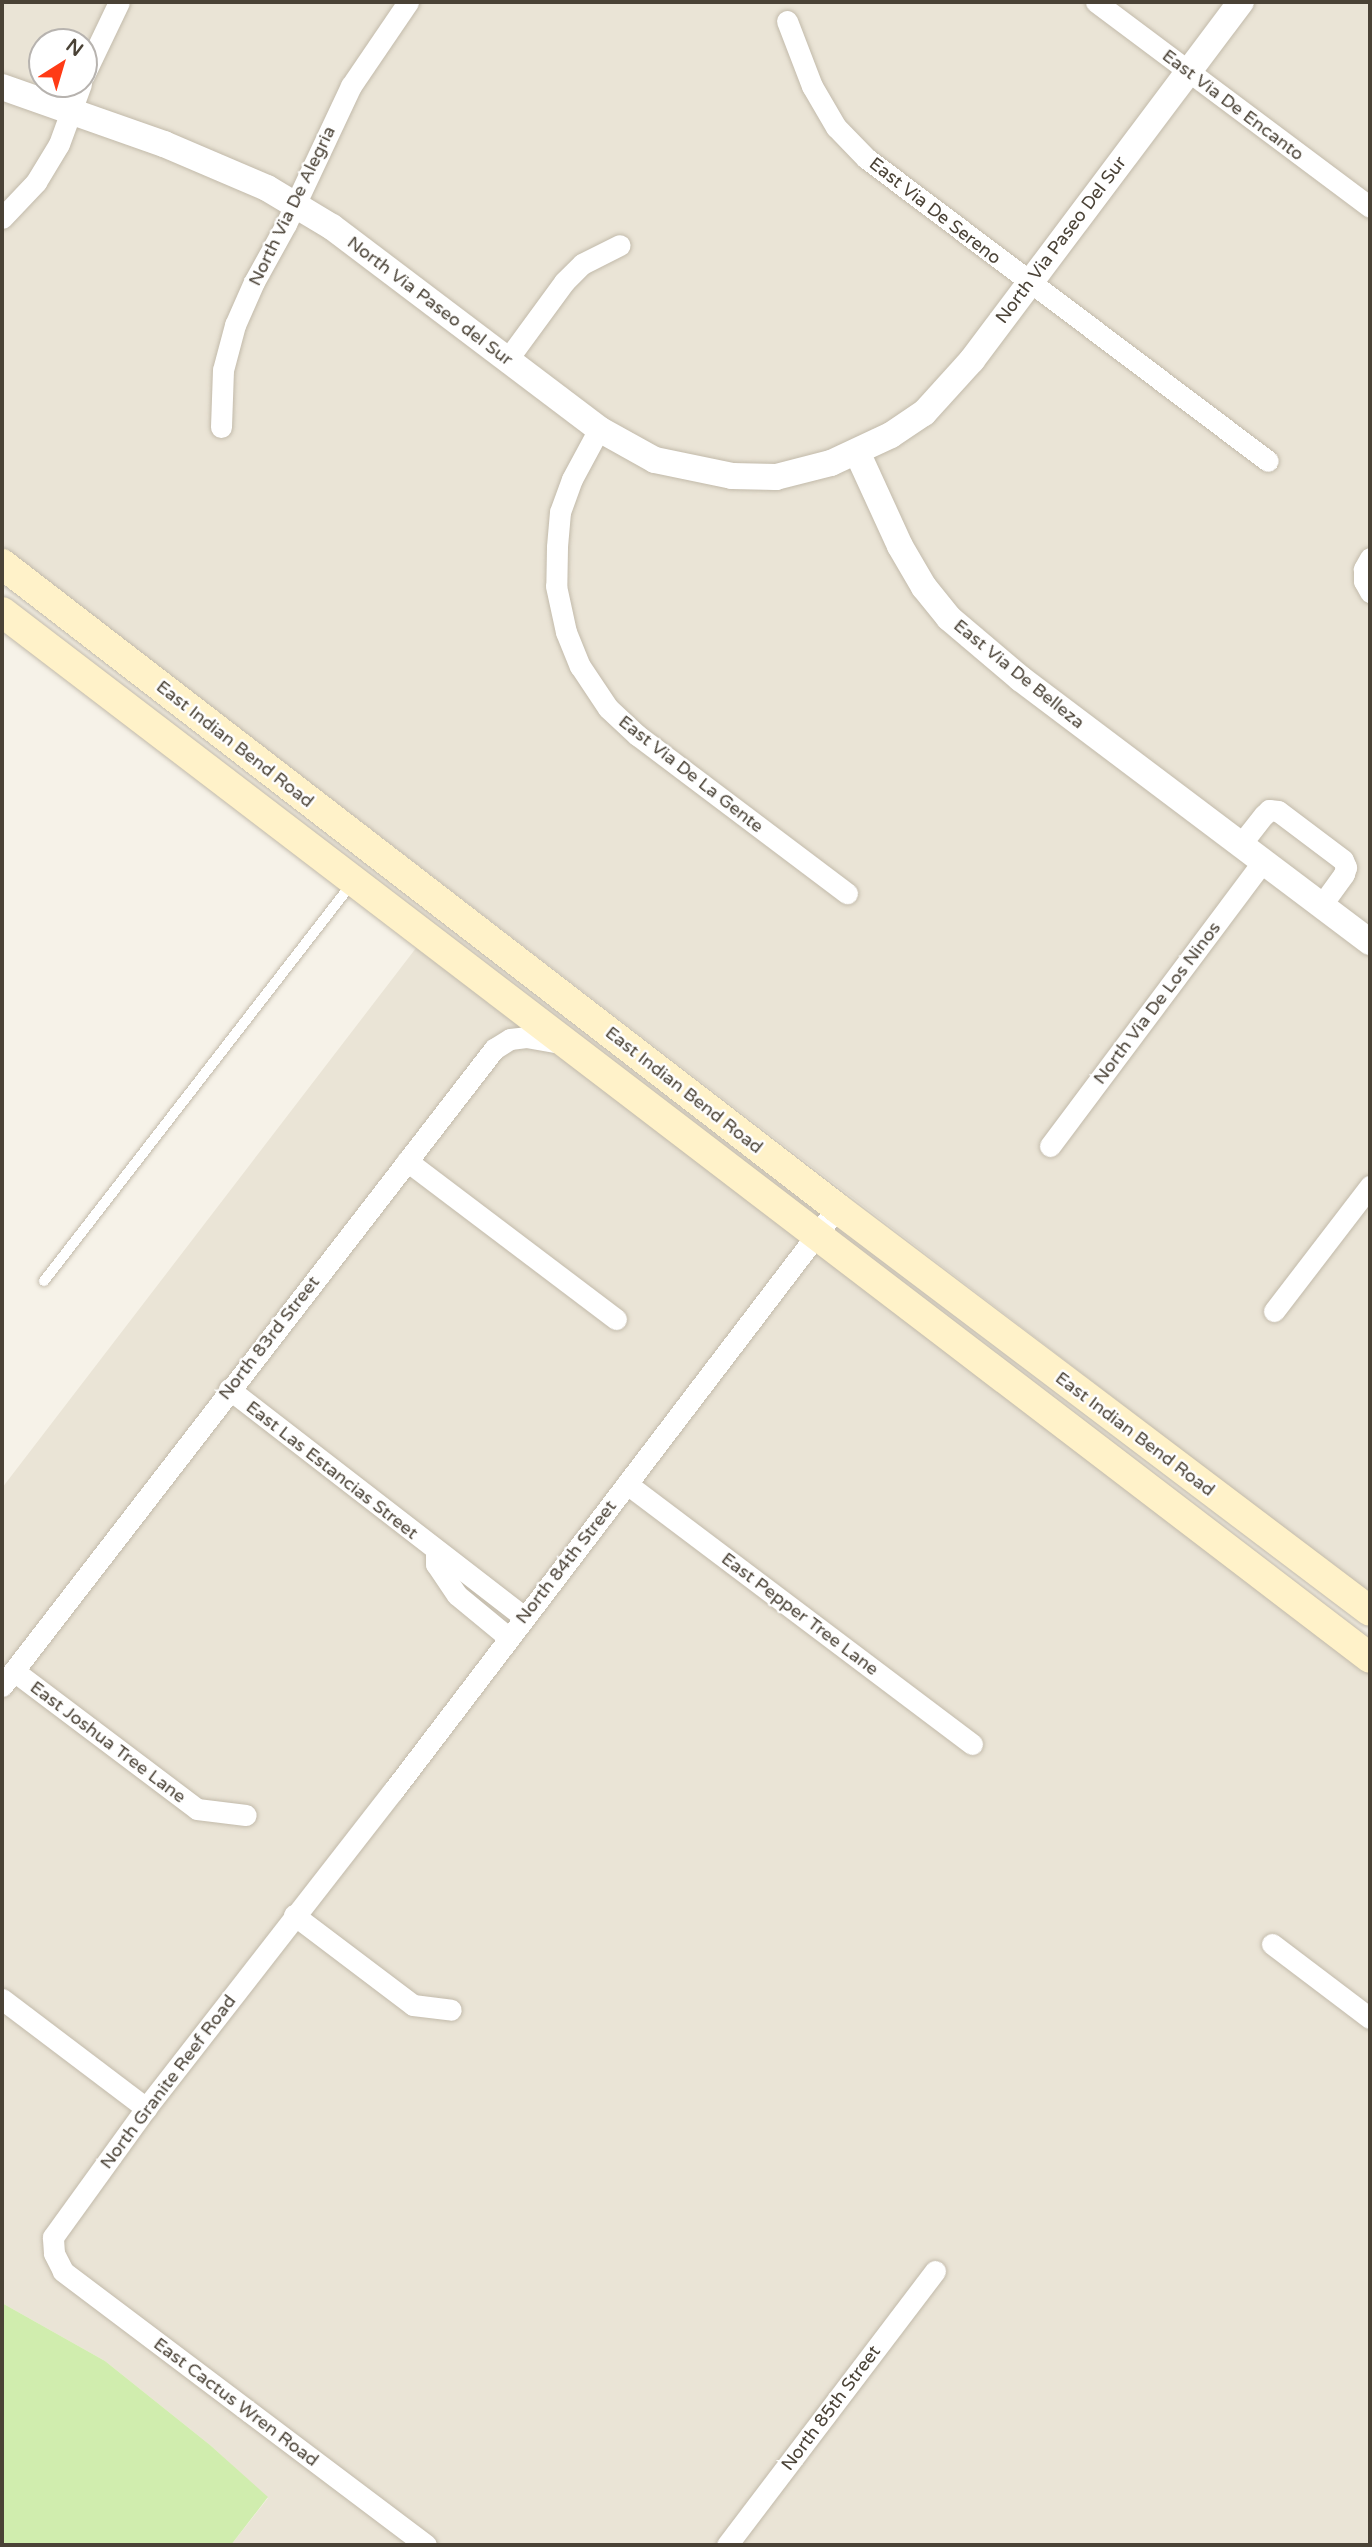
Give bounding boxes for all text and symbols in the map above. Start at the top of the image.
north arrow [28,28,98,98]
text: N [62,34,87,61]
street label: East Via De Encanto [1158,45,1308,165]
street label: North Via De Alegria [244,123,340,289]
street label: North Via Paseo Del Sur [991,152,1131,328]
street label: East Via De Sereno [865,153,1005,269]
street label: North Via Paseo del Sur [343,232,517,370]
street label: East Via De Belleza [949,615,1089,733]
street label: East Indian Bend Road [152,676,318,812]
street label: East Via De La Gente [614,711,768,837]
street label: North Via De Los Ninos [1089,917,1225,1089]
street label: East Indian Bend Road [601,1022,767,1158]
street label: North 83rd Street [214,1272,324,1404]
street label: East Indian Bend Road [1051,1367,1219,1501]
street label: East Las Estancias Street [242,1396,422,1544]
street label: North 84th Street [511,1496,621,1628]
street label: East Pepper Tree Lane [717,1548,883,1680]
street label: East Joshua Tree Lane [26,1676,190,1808]
street label: North Granite Reef Road [96,1991,240,2173]
street label: East Cactus Wren Road [149,2333,323,2471]
street label: North 85th Street [777,2341,885,2475]

